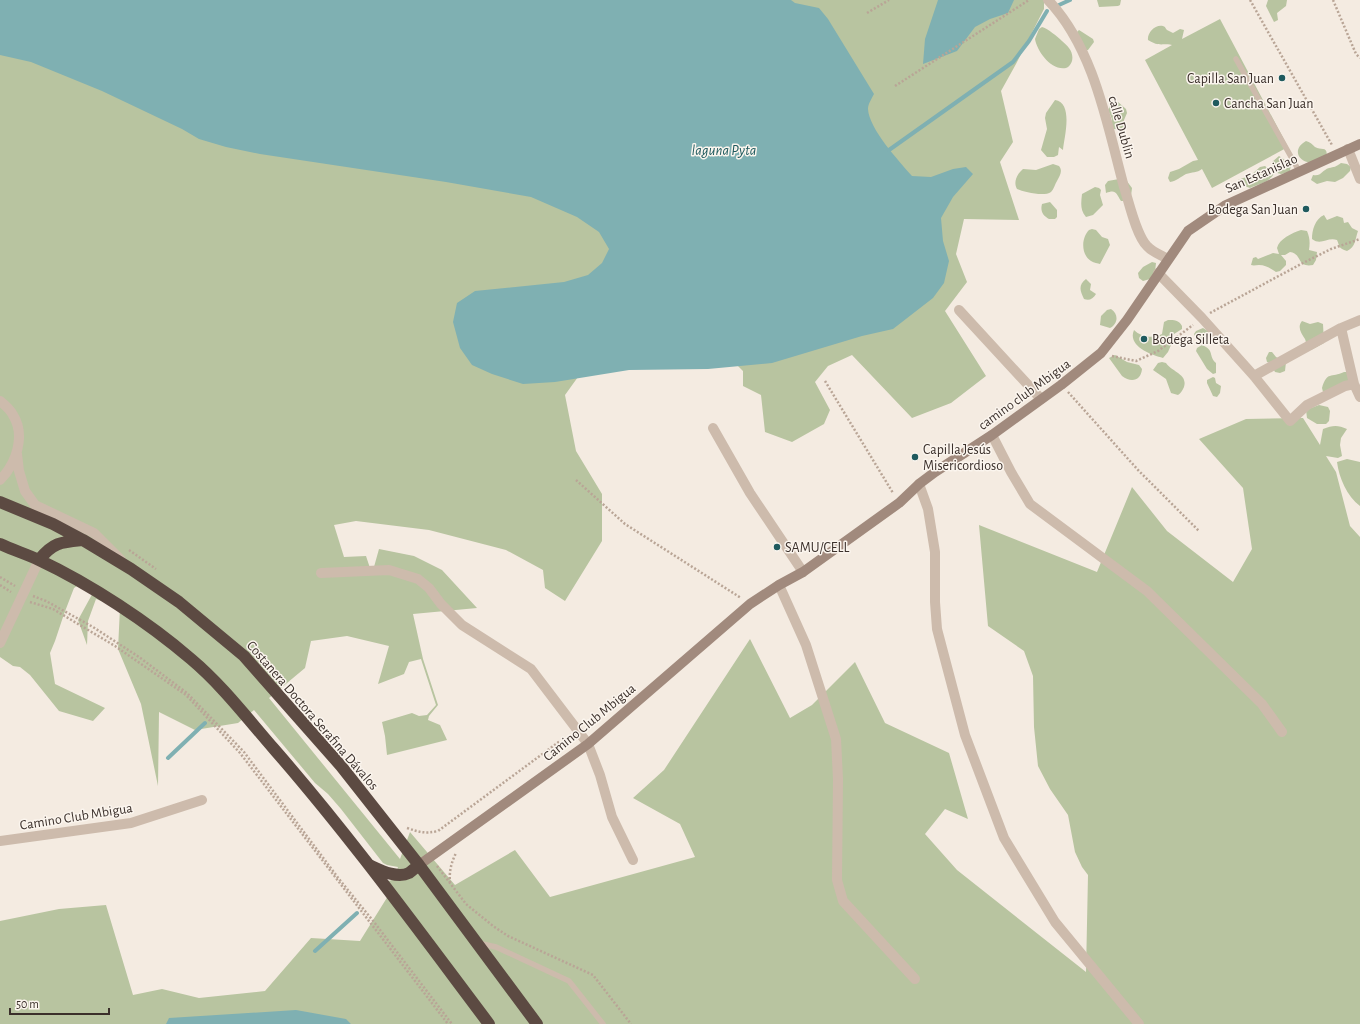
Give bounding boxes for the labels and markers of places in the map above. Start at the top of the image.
place label: Capilla San Juan [1187,72,1274,86]
marker: Capilla San Juan [1277,73,1287,83]
place label: Cancha San Juan [1224,97,1313,111]
marker: Cancha San Juan [1211,98,1221,108]
place label: Bodega San Juan [1208,203,1298,217]
marker: Bodega San Juan [1301,204,1311,214]
place label: Bodega Silleta [1152,333,1230,347]
marker: Bodega Silleta [1139,334,1149,344]
place label: Capilla Jesús Misericordioso [923,443,1003,473]
marker: Capilla Jesús Misericordioso [910,452,920,462]
place label: SAMU/CELL [785,541,849,555]
marker: SAMU/CELL [772,542,782,552]

